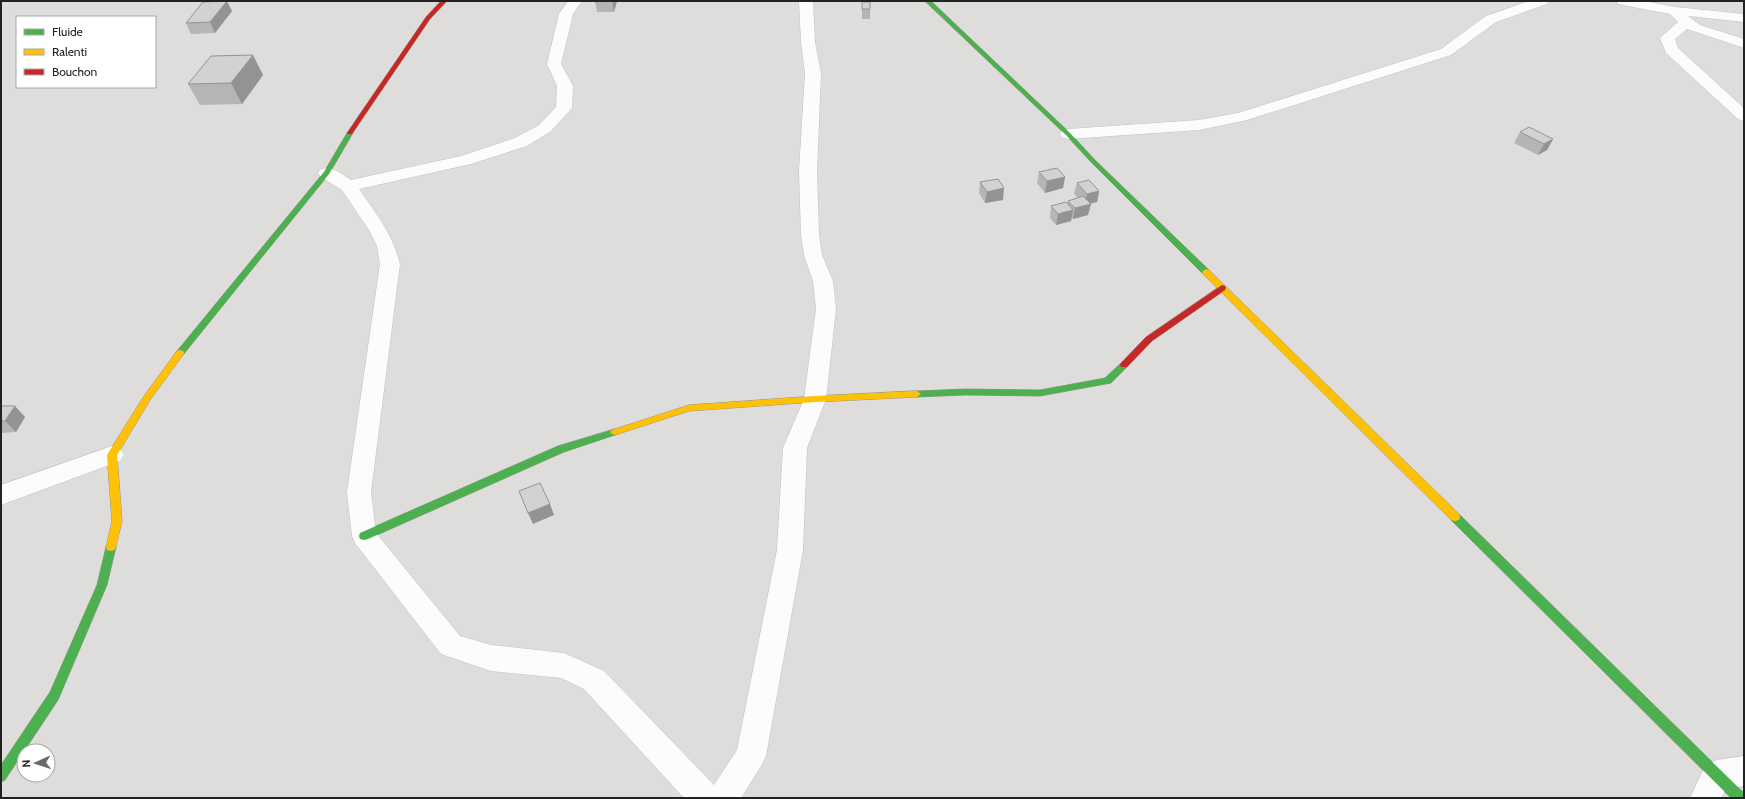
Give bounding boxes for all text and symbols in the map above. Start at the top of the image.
legend [16,16,156,88]
text: Fluide [52,24,83,39]
text: Ralenti [52,44,87,59]
text: Bouchon [52,64,98,79]
north arrow [16,743,56,783]
text: N [19,759,33,768]

